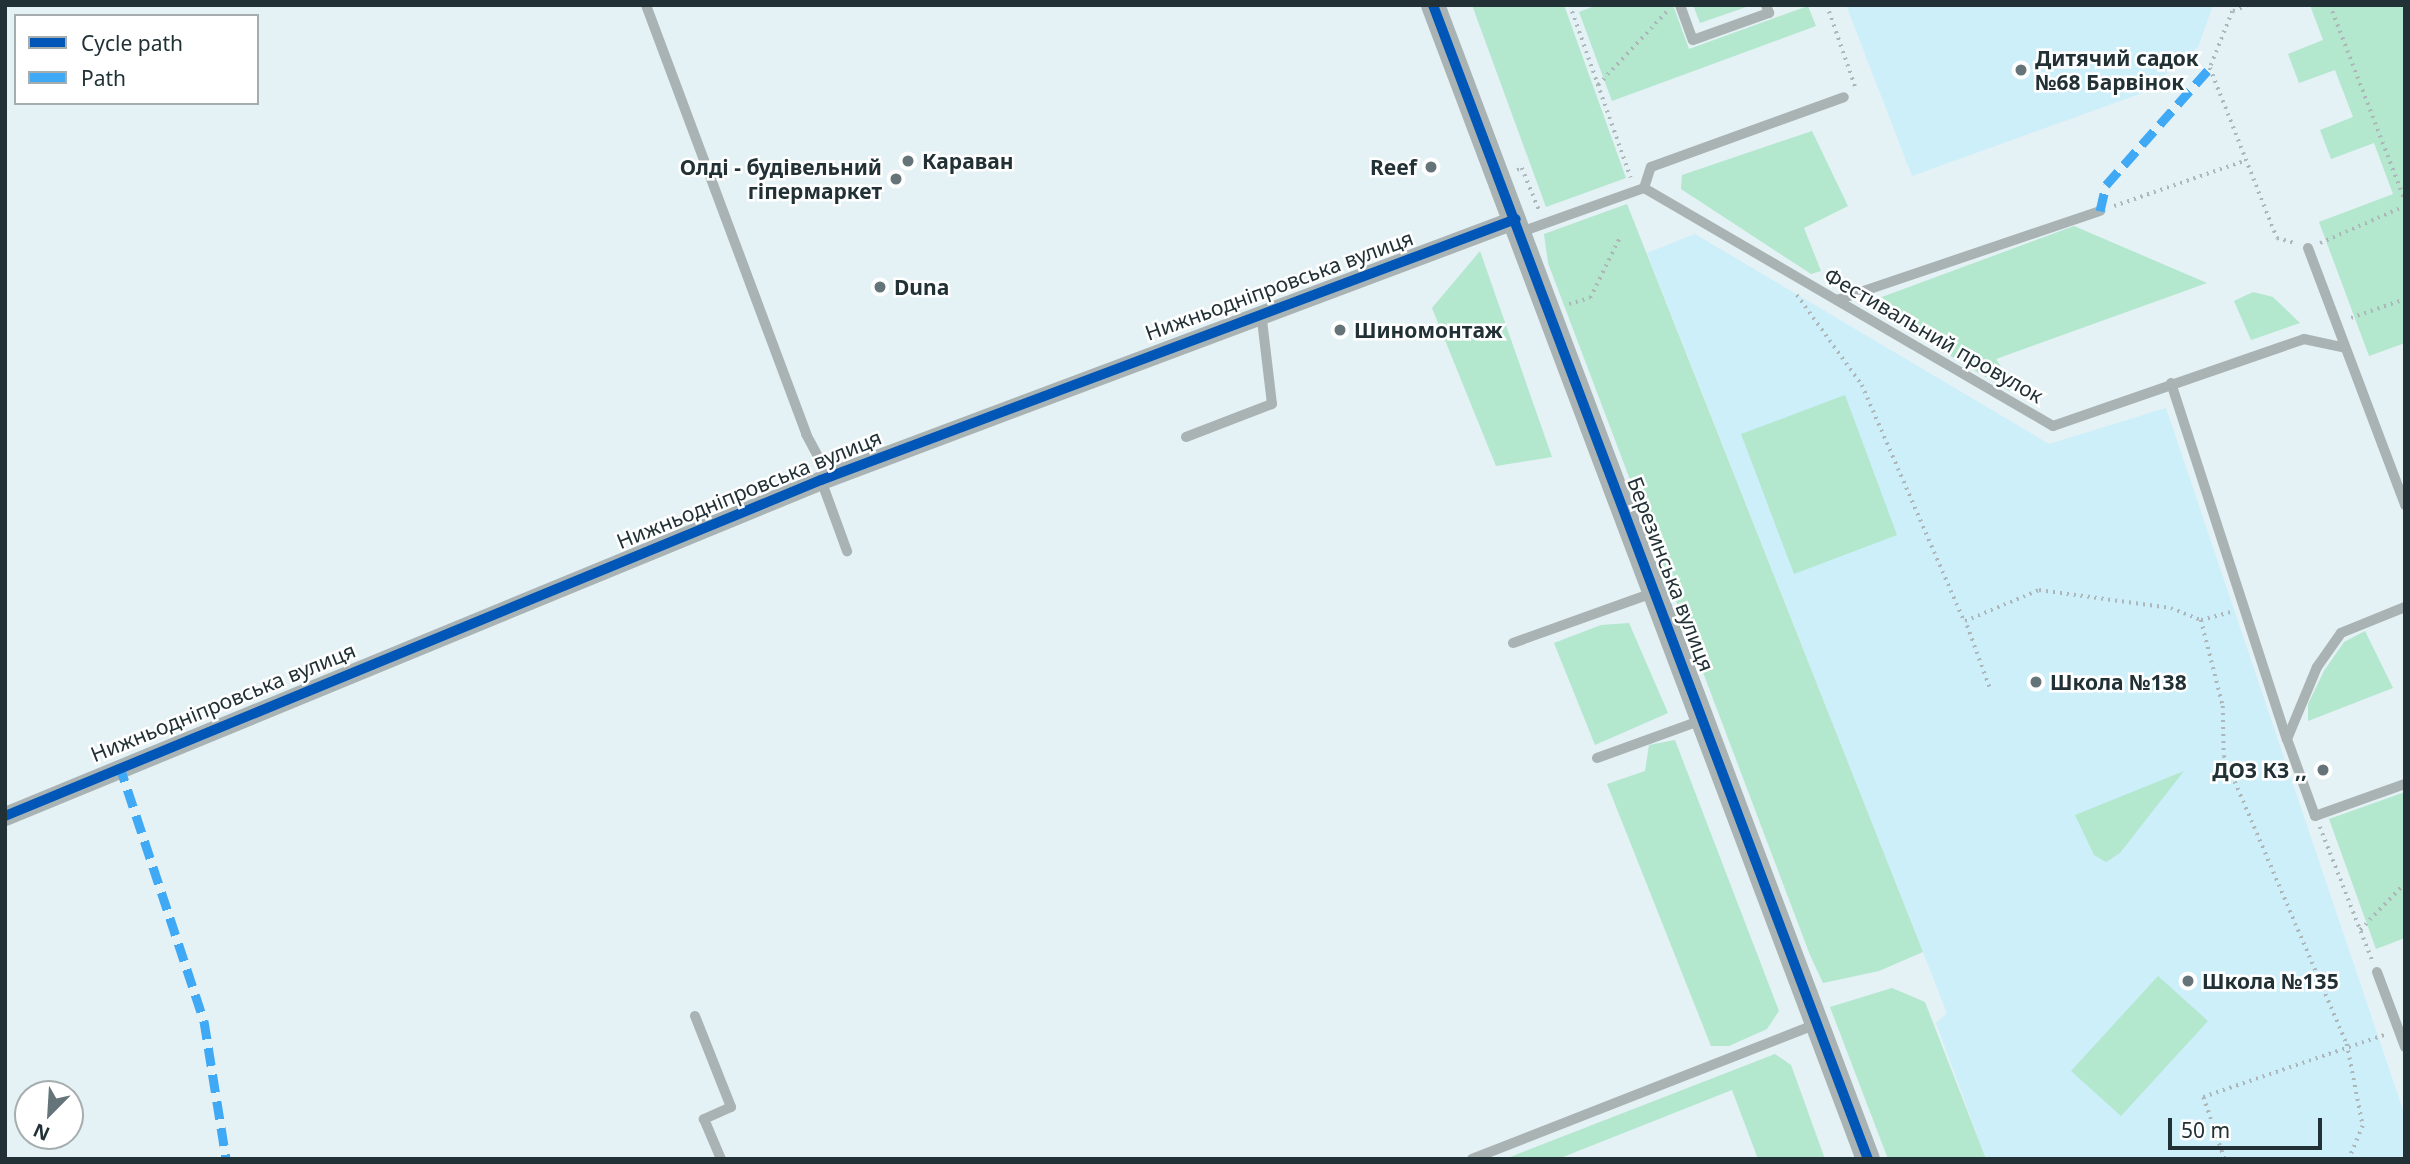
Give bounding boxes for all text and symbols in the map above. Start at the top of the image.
legend [14,14,259,105]
text: Cycle path [81,29,183,57]
place label: Дитячий садок №68 Барвінок [2035,45,2199,95]
marker: Дитячий садок №68 Барвінок [2013,62,2029,78]
text: Path [81,64,126,92]
place label: Караван [922,148,1014,174]
marker: Караван [900,153,916,169]
place label: Олді - будівельний гіпермаркет [680,154,882,204]
place label: Reef [1370,154,1417,180]
marker: Reef [1423,159,1439,175]
marker: Олді - будівельний гіпермаркет [888,171,904,187]
street label: Нижньодніпровська вулиця [1142,225,1416,345]
street label: Фестивальний провулок [1820,262,2048,408]
place label: Duna [894,274,949,300]
marker: Duna [872,279,888,295]
place label: Шиномонтаж [1354,317,1503,343]
marker: Шиномонтаж [1332,322,1348,338]
street label: Нижньодніпровська вулиця [613,424,885,554]
street label: Березинська вулиця [1622,473,1720,675]
street label: Нижньодніпровська вулиця [87,637,359,767]
place label: Школа №138 [2050,669,2187,695]
marker: Школа №138 [2028,674,2044,690]
place label: ДОЗ КЗ ,, [2212,757,2307,783]
marker: ДОЗ КЗ ,, [2313,760,2333,780]
place label: Школа №135 [2202,968,2339,994]
marker: Школа №135 [2180,973,2196,989]
north arrow [14,1080,84,1150]
scale bar [2172,1104,2326,1148]
text: 50 m [2181,1116,2230,1144]
text: N [29,1117,54,1147]

